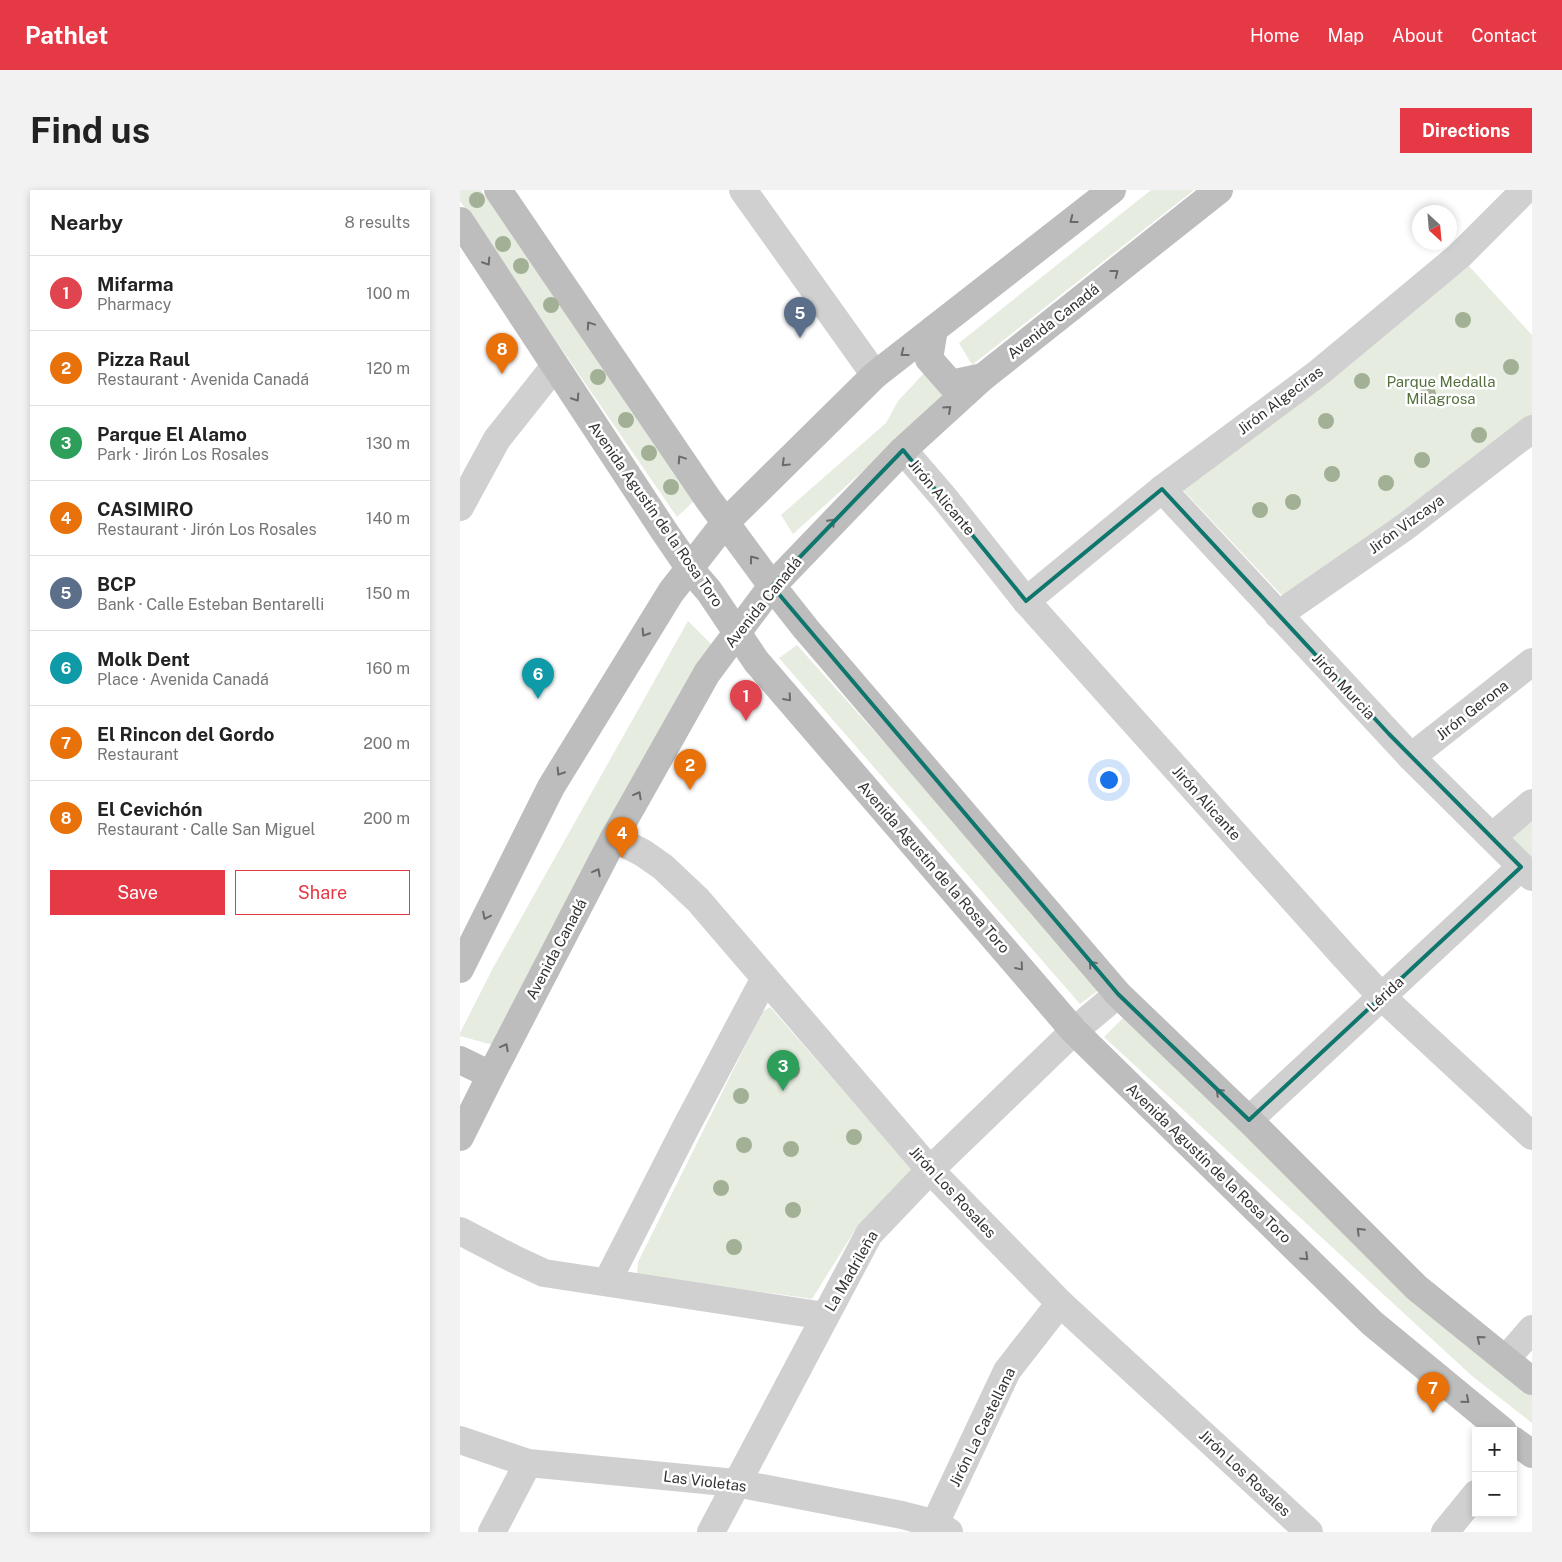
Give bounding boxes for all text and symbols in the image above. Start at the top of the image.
text: Pathlet [25,21,108,49]
text: Home [1250,25,1300,46]
text: Map [1328,25,1364,46]
text: About [1392,25,1443,46]
text: Contact [1471,25,1537,46]
button: Directions [1400,108,1532,153]
text: Find us [30,110,150,151]
north arrow [1412,205,1457,250]
text: Nearby [50,210,123,235]
text: 8 results [345,213,410,232]
one-way arrow [1070,214,1079,223]
one-way arrow [481,256,490,266]
one-way arrow [1109,269,1118,278]
text: Mifarma [97,273,174,295]
street label: Avenida Canadá [1004,280,1102,362]
text: 1 [63,284,69,303]
text: 100 m [366,284,410,303]
text: Pharmacy [97,295,171,314]
pin: 5 [784,297,816,338]
one-way arrow [587,321,596,330]
pin: 8 [486,333,518,374]
one-way arrow [901,347,910,355]
text: Pizza Raul [97,348,190,370]
text: 2 [61,359,71,378]
text: 120 m [366,359,410,378]
street label: Jirón Algeciras [1234,362,1326,438]
text: Restaurant · Avenida Canadá [97,370,309,389]
park label: Parque Medalla Milagrosa [1386,373,1496,407]
one-way arrow [570,392,579,401]
one-way arrow [943,406,952,415]
street label: Avenida Agustín de la Rosa Toro [585,418,727,610]
text: Parque El Alamo [97,423,247,445]
text: 3 [61,434,71,453]
text: 130 m [366,434,410,453]
text: Park · Jirón Los Rosales [97,445,269,464]
one-way arrow [678,455,687,465]
street label: Jirón Alicante [905,456,979,538]
one-way arrow [782,457,791,466]
street label: Jirón Vizcaya [1365,491,1447,557]
text: CASIMIRO [97,498,193,520]
text: 4 [61,509,71,528]
text: 140 m [366,509,410,528]
one-way arrow [826,519,835,528]
text: Restaurant · Jirón Los Rosales [97,520,317,539]
street label: Avenida Canadá [721,553,805,651]
one-way arrow [750,555,759,565]
text: BCP [97,573,136,595]
text: 5 [61,584,71,603]
text: 150 m [366,584,410,603]
text: Bank · Calle Esteban Bentarelli [97,595,324,614]
one-way arrow [642,628,652,637]
text: Molk Dent [97,648,190,670]
street label: Jirón Murcia [1309,649,1379,723]
pin: 6 [522,658,554,699]
text: 6 [61,659,71,678]
text: 160 m [366,659,410,678]
text: Place · Avenida Canadá [97,670,269,689]
street label: Jirón Gerona [1433,677,1511,743]
pin: 1 [730,680,762,721]
one-way arrow [782,692,791,701]
text: El Rincon del Gordo [97,723,274,745]
text: 7 [61,734,71,753]
text: 200 m [363,734,410,753]
text: Restaurant [97,745,179,764]
pin: 2 [674,749,706,790]
street label: Jirón Alicante [1169,762,1245,844]
one-way arrow [557,766,567,775]
your location [1096,767,1122,793]
street label: Avenida Agustín de la Rosa Toro [855,778,1013,956]
one-way arrow [632,792,642,801]
text: El Cevichón [97,798,203,820]
text: 8 [61,809,71,828]
text: 200 m [363,809,410,828]
pin: 4 [606,817,638,858]
text: Restaurant · Calle San Miguel [97,820,315,839]
one-way arrow [591,868,601,877]
button: Save [50,870,225,915]
button: Share [235,870,410,915]
street label: Avenida Canadá [522,896,590,1002]
one-way arrow [482,911,492,920]
one-way arrow [1014,961,1022,970]
one-way arrow [1089,961,1098,970]
street label: Lérida [1363,973,1407,1015]
one-way arrow [499,1043,509,1052]
pin: 3 [767,1050,799,1091]
street label: Avenida Agustín de la Rosa Toro [1123,1080,1295,1246]
one-way arrow [1216,1089,1225,1098]
street label: Jirón Los Rosales [906,1143,1000,1241]
street label: La Madrileña [821,1228,881,1314]
one-way arrow [1356,1228,1365,1237]
one-way arrow [1300,1252,1309,1261]
one-way arrow [1477,1336,1486,1345]
street label: Jirón La Castellana [946,1365,1018,1489]
pin: 7 [1417,1372,1449,1413]
one-way arrow [1460,1395,1469,1404]
street label: Jirón Los Rosales [1196,1426,1294,1520]
map controls [1472,1427,1517,1517]
button: + [1472,1427,1517,1472]
street label: Las Violetas [662,1467,748,1495]
button: − [1472,1472,1517,1517]

